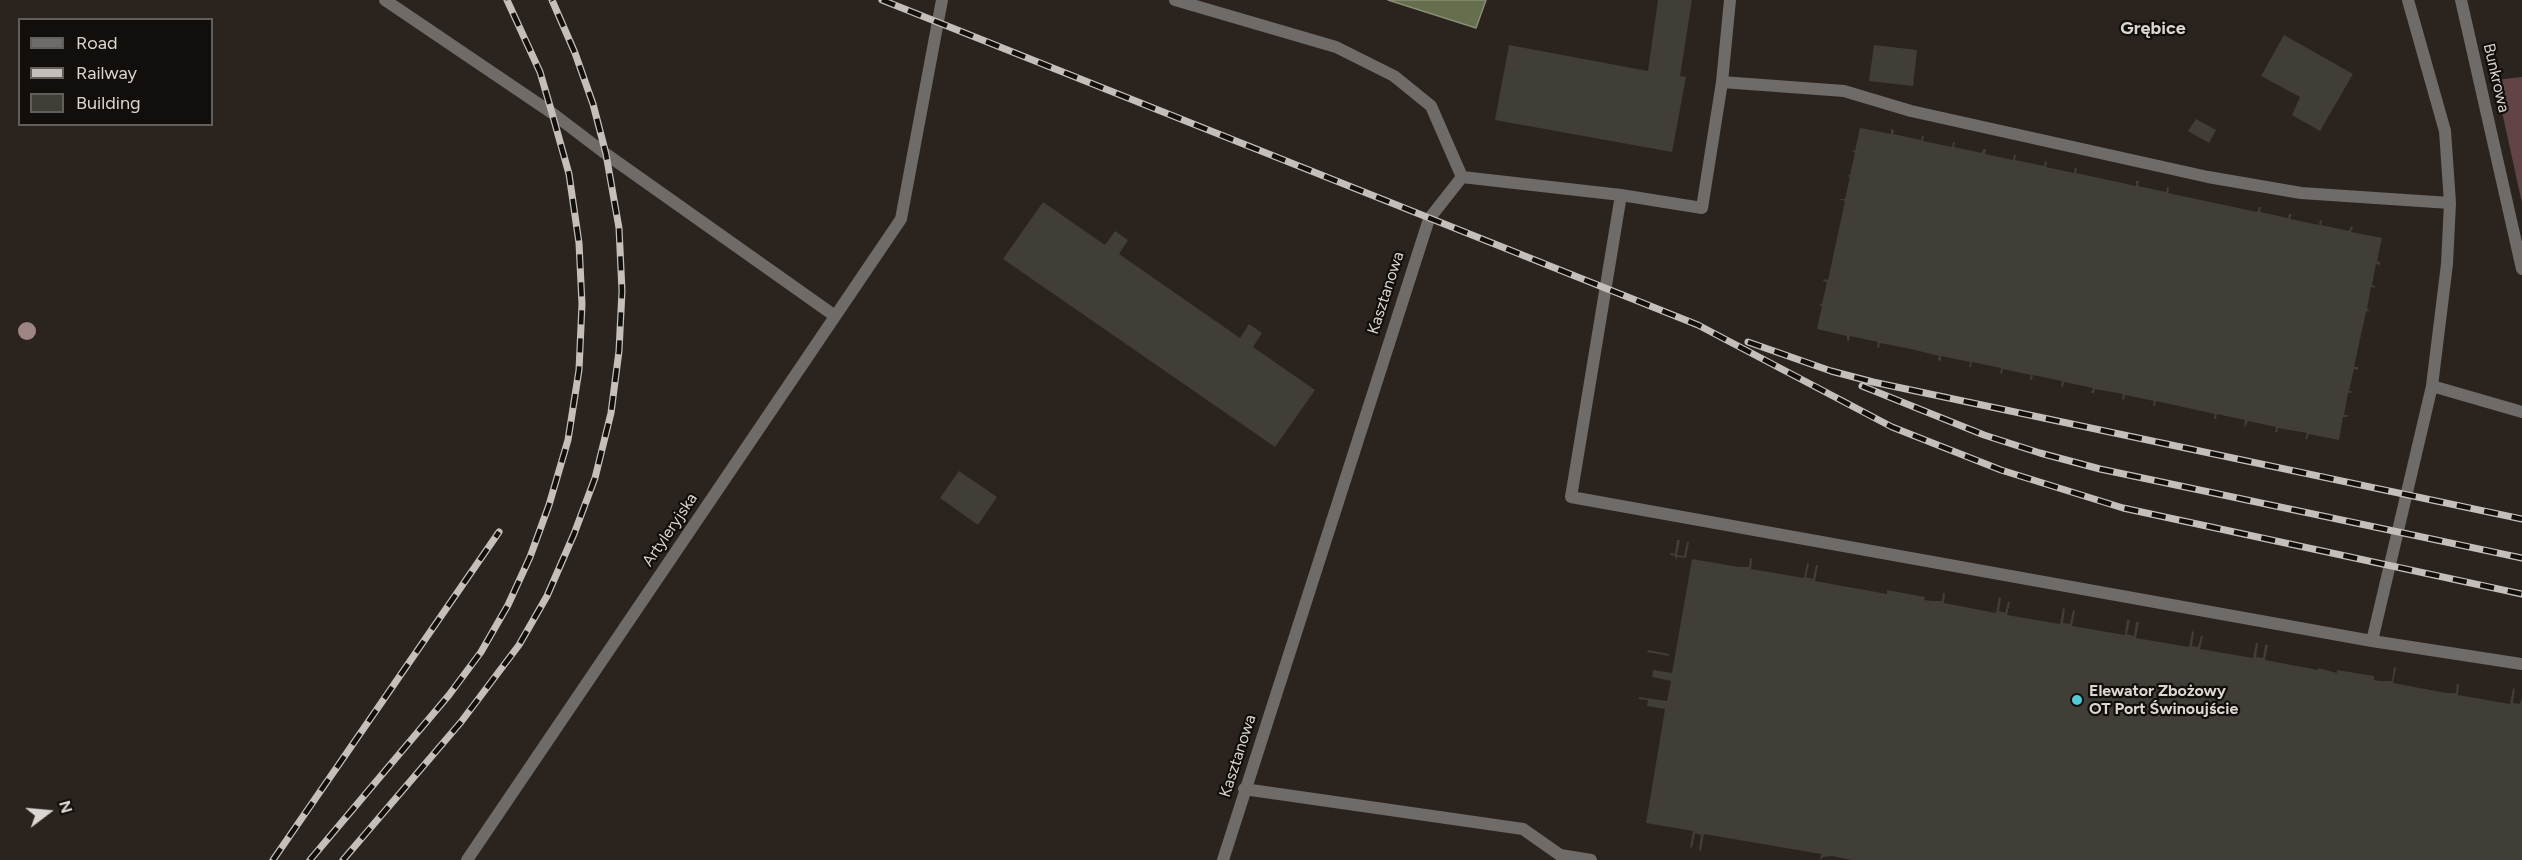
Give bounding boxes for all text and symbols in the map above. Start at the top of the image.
legend [18,18,213,126]
district label: Grębice [2120,18,2186,40]
text: Road [76,32,117,54]
street label: Bunkrowa [2479,42,2513,114]
text: Railway [76,62,137,84]
text: Building [76,92,141,114]
street label: Kasztanowa [1364,249,1408,337]
street label: Artyleryjska [638,490,702,570]
place label: Elewator Zbożowy OT Port Świnoujście [2089,681,2238,719]
marker: Elewator Zbożowy OT Port Świnoujście [2070,693,2084,707]
street label: Kasztanowa [1216,712,1260,800]
north arrow [18,782,78,842]
text: N [55,798,77,815]

